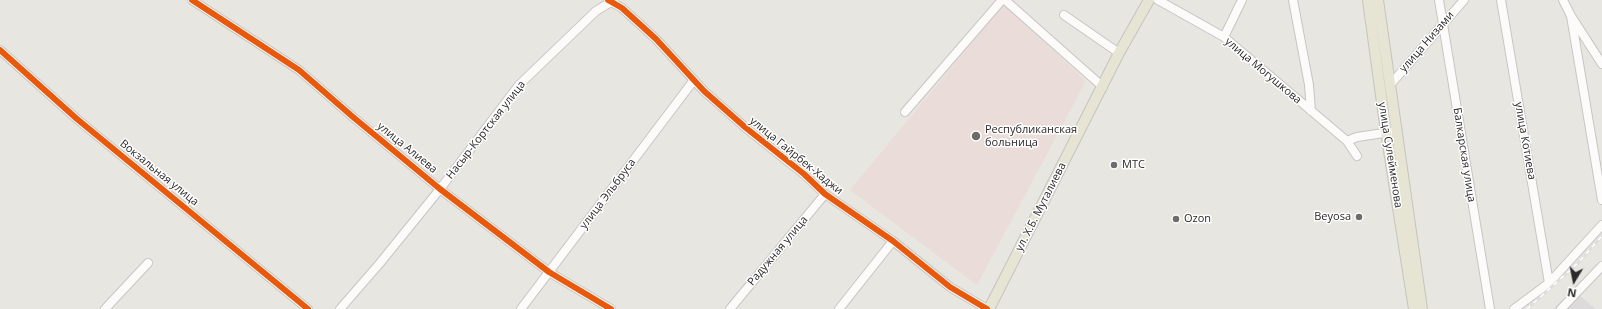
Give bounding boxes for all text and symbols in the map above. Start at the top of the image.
street label: улица Низами [1397,9,1457,75]
street label: улица Могушкова [1222,35,1304,107]
street label: Насыр-Кортская улица [443,78,529,182]
street label: улица Сулейменова [1375,101,1405,209]
street label: улица Котиева [1512,101,1538,181]
street label: Балкарская улица [1450,107,1478,203]
street label: улица Гайрбек-Хаджи [747,114,845,198]
street label: улица Алиева [374,120,440,176]
place label: Республиканская больница [985,123,1077,149]
marker: Республиканская больница [970,130,982,142]
street label: Вокзальная улица [117,137,201,209]
street label: улица Эльбруса [577,156,639,232]
place label: МТС [1122,158,1145,172]
street label: ул. Х.Б. Муталиева [1013,160,1069,254]
marker: МТС [1109,160,1119,170]
place label: Beyosa [1314,210,1351,224]
place label: Ozon [1184,212,1211,226]
marker: Beyosa [1354,212,1364,222]
street label: Радужная улица [745,214,811,288]
marker: Ozon [1171,214,1181,224]
north arrow [1554,261,1594,301]
text: N [1566,285,1578,301]

